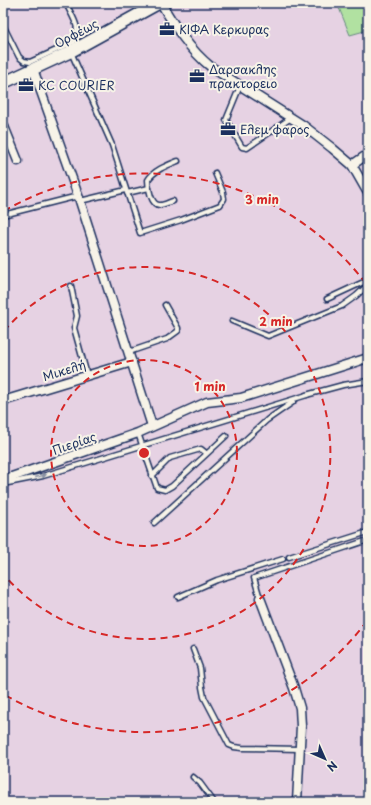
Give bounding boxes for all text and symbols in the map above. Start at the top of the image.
street label: Ορφέως [51,14,101,52]
office icon: ΚΙΦΑ Κερκυρας [158,20,176,38]
place label: ΚΙΦΑ Κερκυρας [179,20,269,38]
place label: Δαρσακλης πρακτορειο [209,60,278,92]
office icon: Δαρσακλης πρακτορειο [188,67,206,85]
office icon: KC COURIER [17,76,35,94]
place label: KC COURIER [38,76,115,94]
office icon: Ελεμ φαρος [219,120,237,138]
place label: Ελεμ φαρος [240,120,310,138]
text: 3 min [245,190,279,208]
text: 2 min [259,312,293,330]
street label: Μικελή [40,355,88,385]
text: 1 min [194,377,226,395]
street label: Πιερίας [49,427,99,459]
centre of rings [137,446,151,460]
one-way arrow [35,473,47,479]
north arrow [305,739,345,779]
text: N [323,757,342,776]

